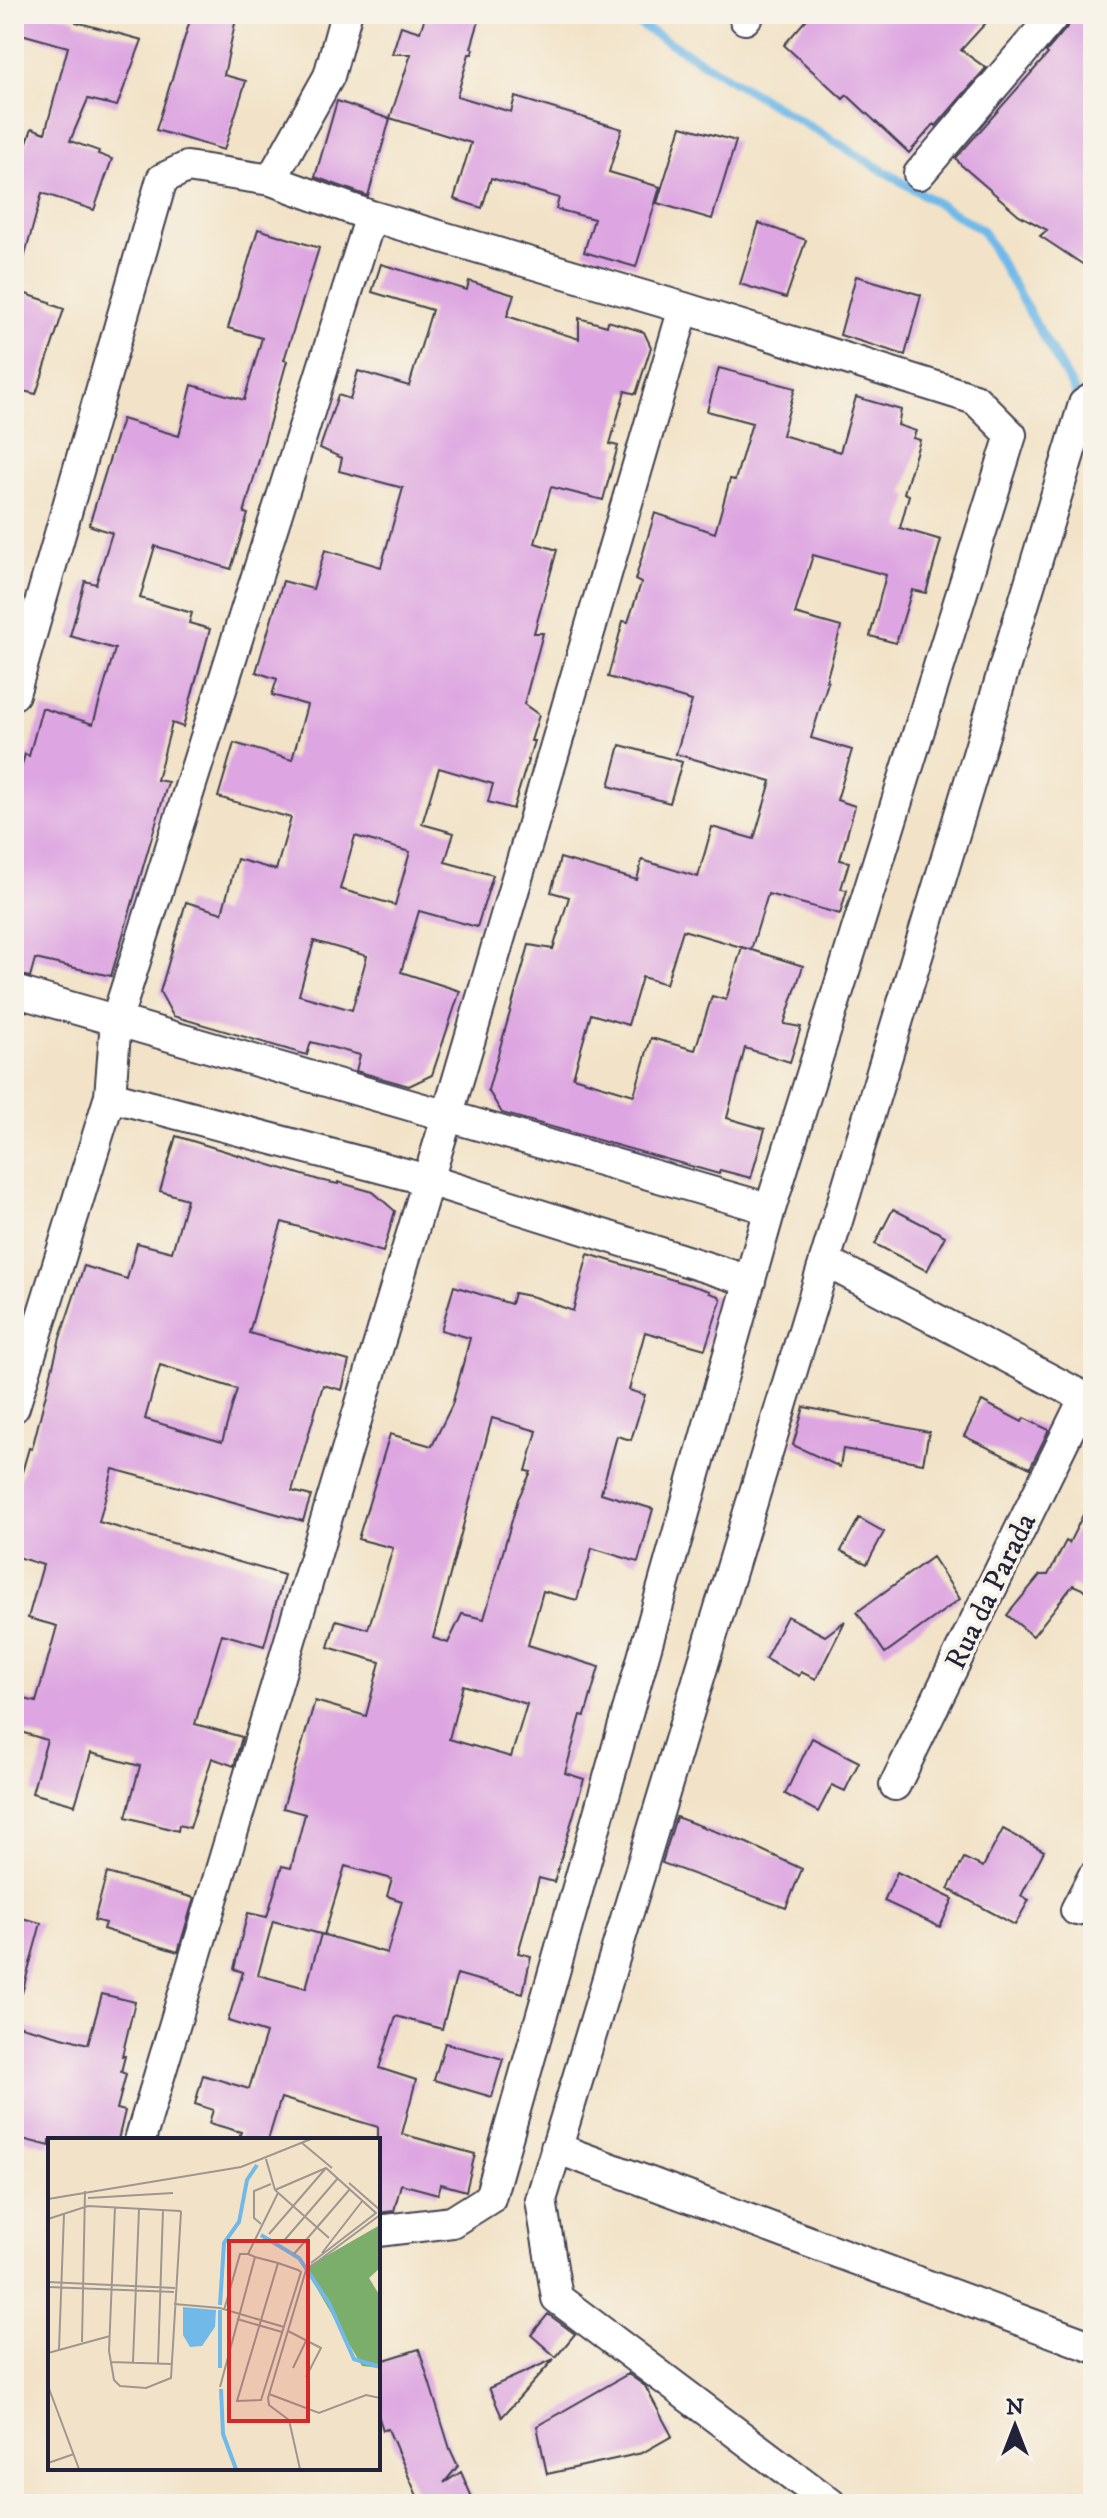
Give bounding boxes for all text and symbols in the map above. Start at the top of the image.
street label: Rua da Parada [938,1507,1045,1676]
inset map [48,2138,380,2470]
north arrow [975,2386,1055,2466]
text: N [1006,2394,1024,2421]

